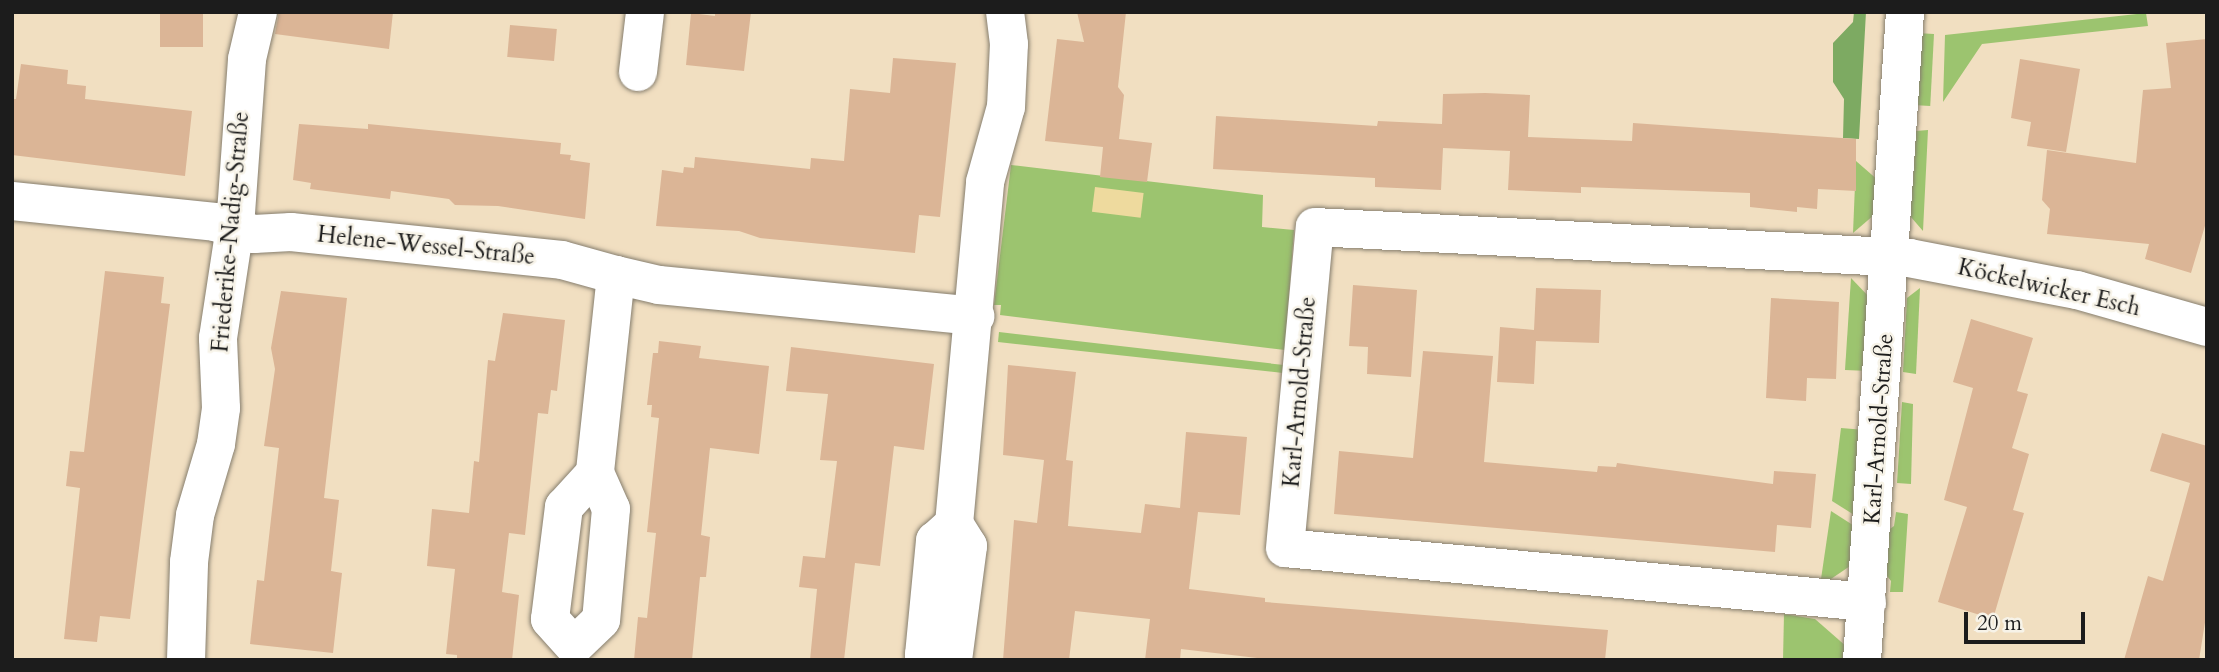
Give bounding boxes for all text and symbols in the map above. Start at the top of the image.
street label: Friederike-Nadig-Straße [207,110,255,354]
street label: Helene-Wessel-Straße [316,221,536,271]
street label: Köckelwicker Esch [1955,254,2143,322]
street label: Karl-Arnold-Straße [1278,295,1322,489]
street label: Karl-Arnold-Straße [1859,333,1899,525]
scale bar [1967,598,2088,642]
text: 20 m [1977,609,2022,638]

